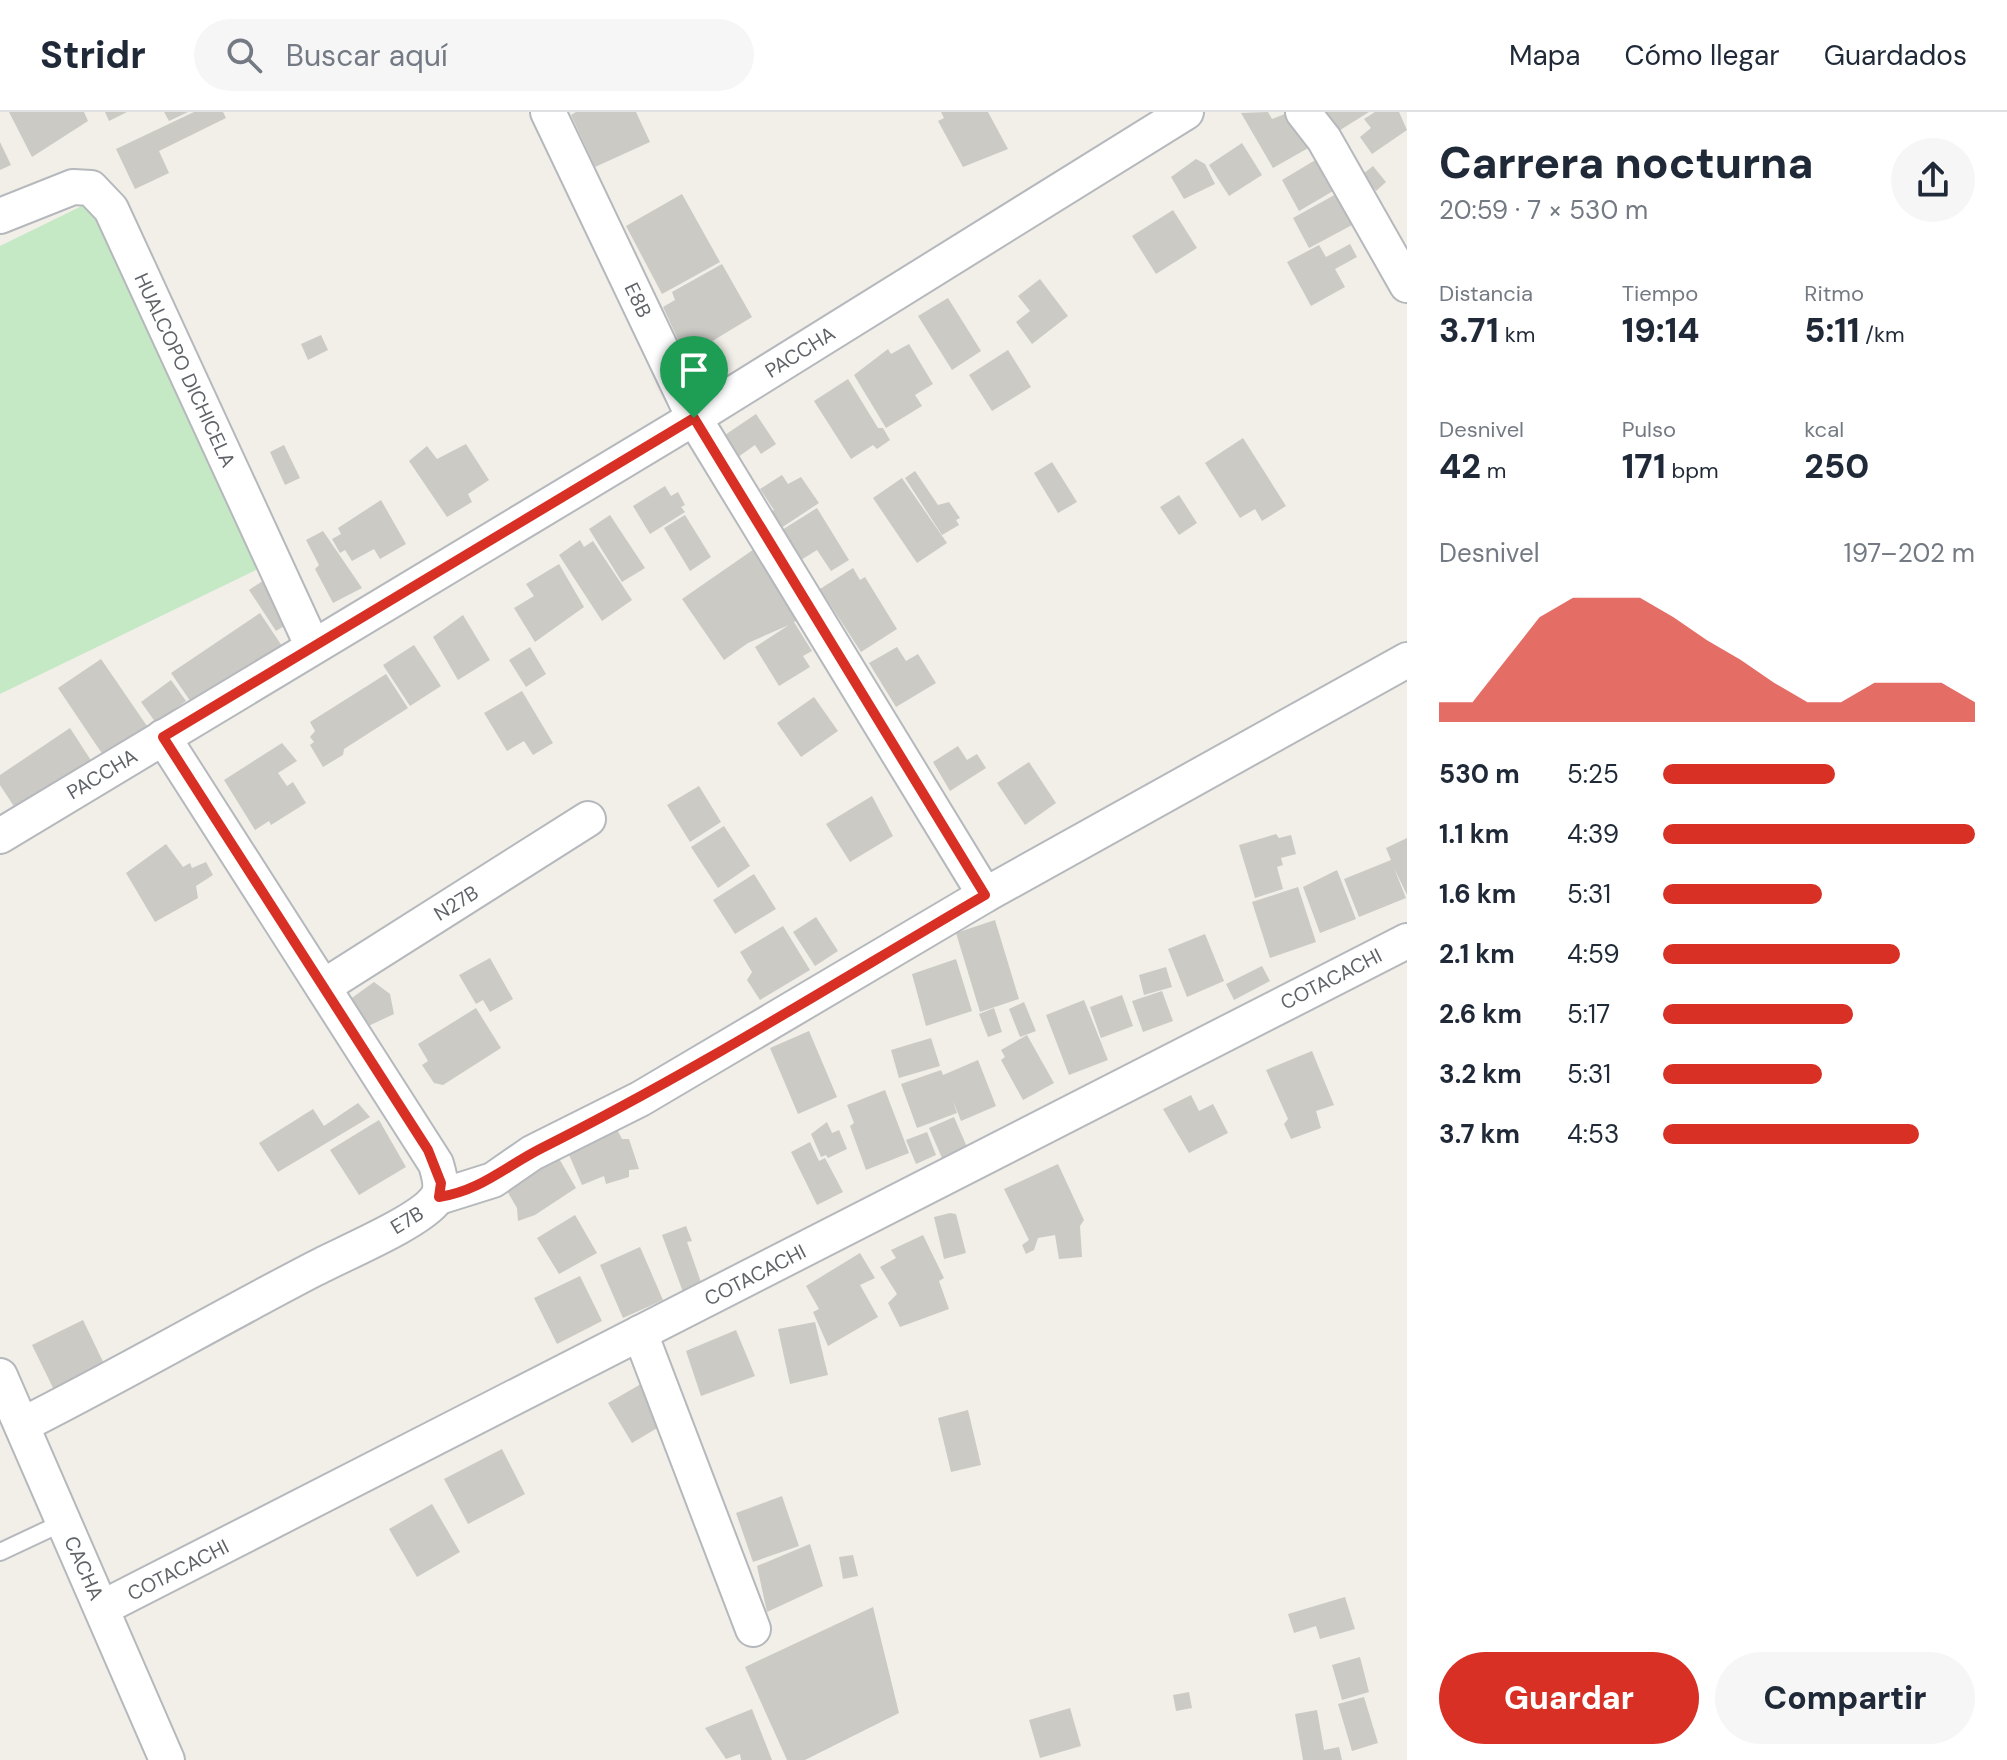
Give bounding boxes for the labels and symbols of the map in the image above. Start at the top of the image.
street label: HUALCOPO DICHICELA [129,269,241,471]
street label: E8B [619,278,657,322]
street label: PACCHA [760,320,840,384]
pin [660,336,728,418]
street label: PACCHA [62,743,142,805]
street label: N27B [429,879,483,927]
street label: COTACACHI [1276,942,1386,1016]
street label: E7B [386,1200,428,1240]
street label: COTACACHI [700,1238,810,1312]
street label: CACHA [58,1532,110,1604]
street label: COTACACHI [123,1533,233,1607]

